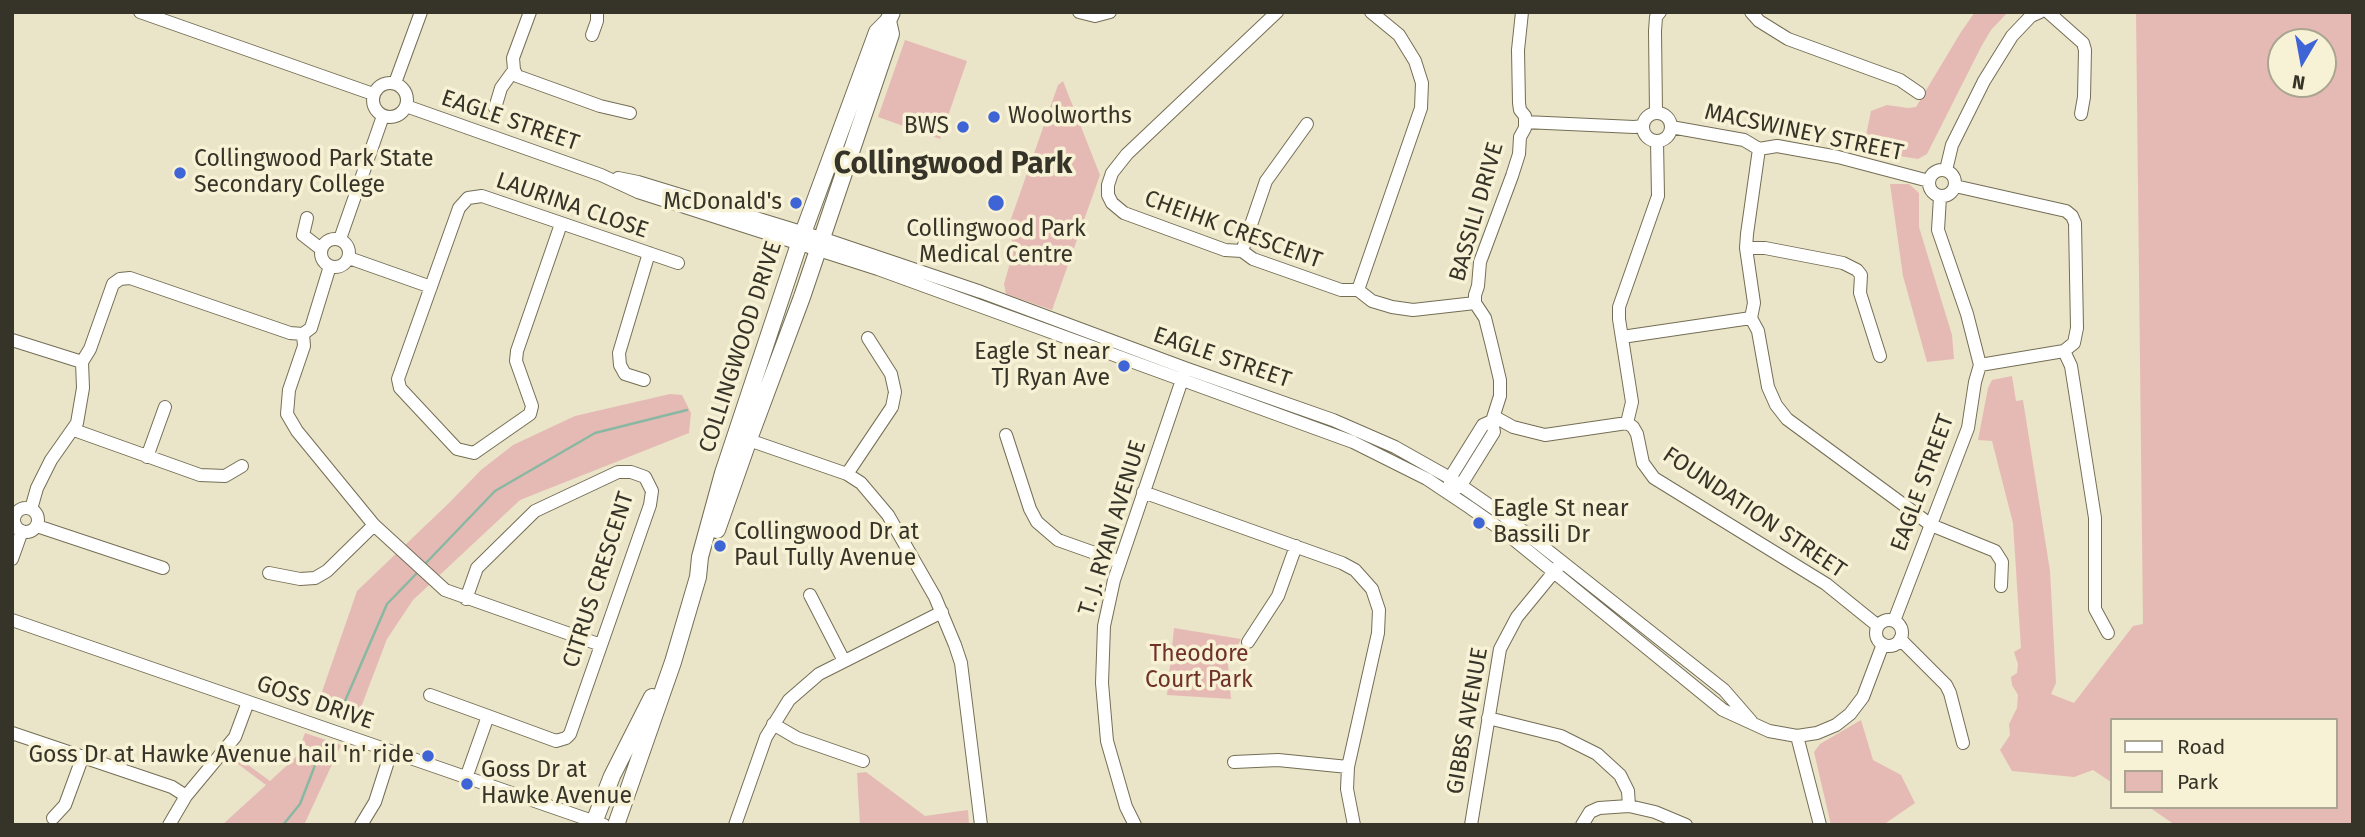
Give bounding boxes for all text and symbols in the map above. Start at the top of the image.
north arrow [2267,28,2337,98]
text: N [2290,70,2307,95]
street label: EAGLE STREET [437,85,583,157]
street label: MACSWINEY STREET [1702,98,1906,168]
place label: Woolworths [1008,103,1132,131]
marker: Woolworths [986,109,1002,125]
place label: BWS [904,113,949,141]
marker: BWS [955,119,971,135]
street label: BASSILI DRIVE [1444,139,1510,285]
place label: Collingwood Park State Secondary College [194,146,433,200]
district label: Collingwood Park [834,147,1072,183]
marker: Collingwood Park State Secondary College [172,165,188,181]
street label: LAURINA CLOSE [492,167,652,245]
street label: CHEIHK CRESCENT [1140,185,1326,275]
place label: McDonald's [663,189,782,217]
marker: Collingwood Park Medical Centre [986,193,1006,213]
marker: McDonald's [788,195,804,211]
place label: Collingwood Park Medical Centre [906,216,1086,270]
street label: COLLINGWOOD DRIVE [694,238,788,456]
street label: EAGLE STREET [1149,322,1295,394]
place label: Eagle St near TJ Ryan Ave [974,339,1110,393]
marker: Eagle St near TJ Ryan Ave [1116,358,1132,374]
street label: EAGLE STREET [1885,411,1961,555]
street label: T. J. RYAN AVENUE [1073,437,1153,619]
street label: FOUNDATION STREET [1657,441,1851,585]
street label: CITRUS CRESCENT [558,489,640,671]
place label: Eagle St near Bassili Dr [1493,496,1629,550]
marker: Eagle St near Bassili Dr [1471,515,1487,531]
place label: Collingwood Dr at Paul Tully Avenue [734,519,919,573]
marker: Collingwood Dr at Paul Tully Avenue [712,538,728,554]
park label: Theodore Court Park [1145,641,1253,695]
street label: GIBBS AVENUE [1442,645,1494,797]
street label: GOSS DRIVE [253,670,377,736]
legend [2110,718,2337,809]
text: Road [2177,734,2225,760]
place label: Goss Dr at Hawke Avenue hail 'n' ride [28,742,414,770]
marker: Goss Dr at Hawke Avenue hail 'n' ride [420,748,436,764]
place label: Goss Dr at Hawke Avenue [481,757,632,811]
text: Park [2177,769,2218,795]
marker: Goss Dr at Hawke Avenue [459,776,475,792]

